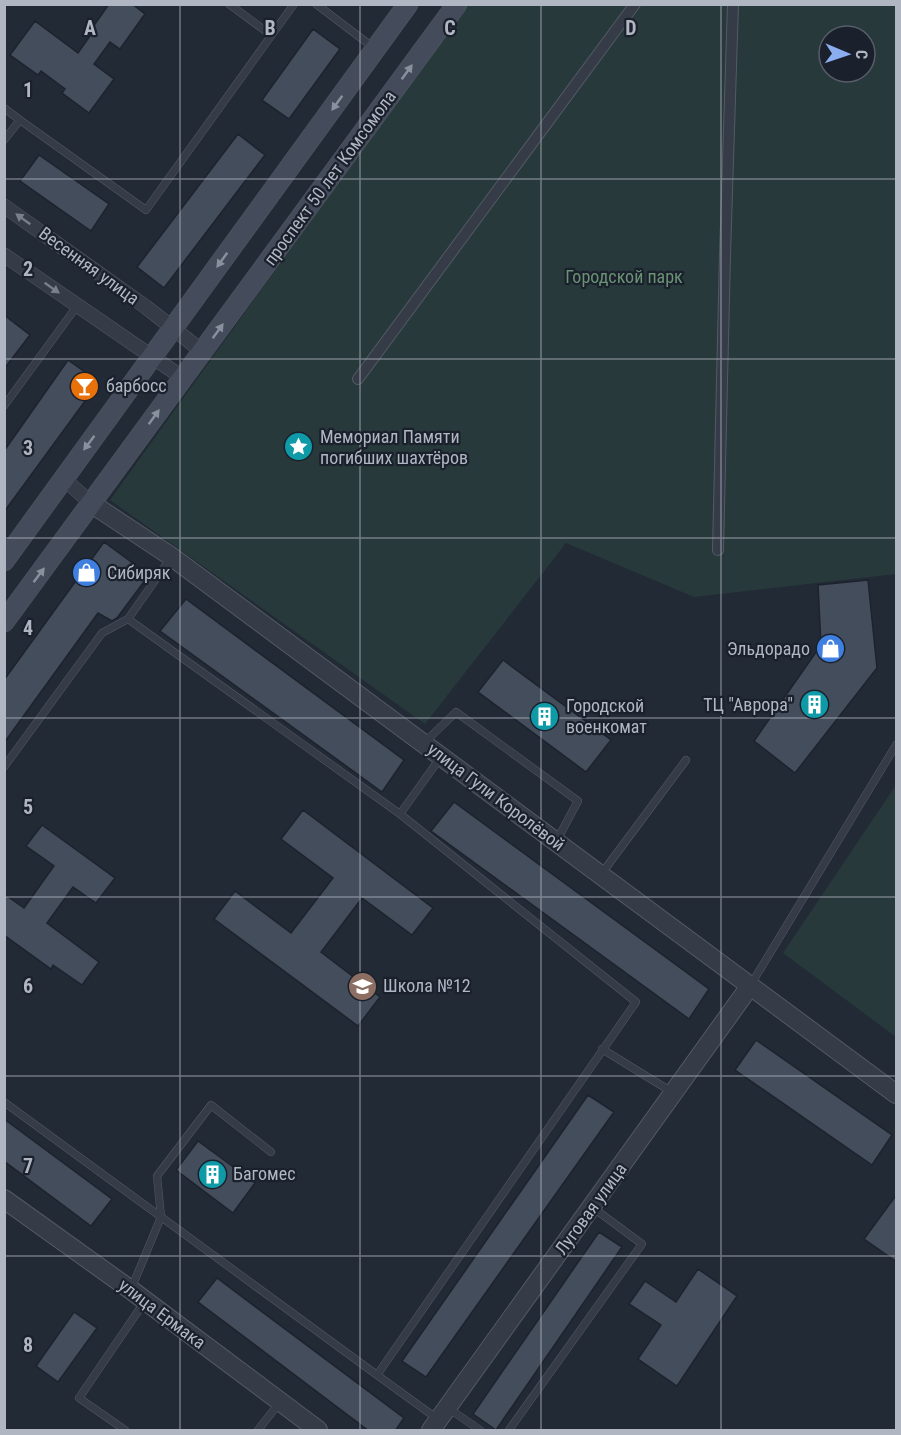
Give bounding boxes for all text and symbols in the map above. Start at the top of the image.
text: A [84,16,96,40]
text: B [264,16,276,40]
text: C [444,16,456,40]
text: D [625,16,637,40]
north arrow [817,24,877,84]
text: С [852,50,871,59]
one-way arrow [401,64,413,79]
text: 1 [23,78,33,102]
street label: проспект 50 лет Комсомола [259,86,400,269]
one-way arrow [331,95,343,110]
one-way arrow [16,213,32,225]
street label: Весенняя улица [35,222,143,309]
one-way arrow [216,253,228,268]
text: 2 [23,257,33,281]
park label: Городской парк [565,266,683,287]
one-way arrow [44,282,60,294]
one-way arrow [212,323,224,339]
bar icon: барбосс [69,370,101,402]
place label: барбосс [106,375,167,396]
one-way arrow [148,410,160,426]
place label: Мемориал Памяти погибших шахтёров [320,426,468,468]
place icon: Мемориал Памяти погибших шахтёров [283,431,315,463]
text: 3 [23,436,33,460]
one-way arrow [83,436,95,451]
shop icon: Сибиряк [70,557,102,589]
place label: Сибиряк [107,562,171,583]
one-way arrow [33,567,45,582]
text: 4 [23,616,33,640]
shop icon: Эльдорадо [815,633,847,665]
place label: Эльдорадо [727,638,810,659]
building icon: ТЦ "Аврора" [798,689,830,721]
place label: ТЦ "Аврора" [703,694,793,715]
place label: Городской военкомат [566,695,647,737]
building icon: Городской военкомат [529,700,561,732]
street label: улица Гули Королёвой [424,738,569,855]
text: 5 [23,795,33,819]
school or university icon: Школа №12 [346,970,378,1002]
text: 6 [23,974,33,998]
place label: Школа №12 [383,975,471,996]
text: 7 [23,1154,33,1178]
building icon: Багомес [196,1158,228,1190]
street label: Луговая улица [550,1159,631,1259]
place label: Багомес [233,1163,295,1184]
street label: улица Ермака [115,1274,210,1353]
text: 8 [23,1333,33,1357]

